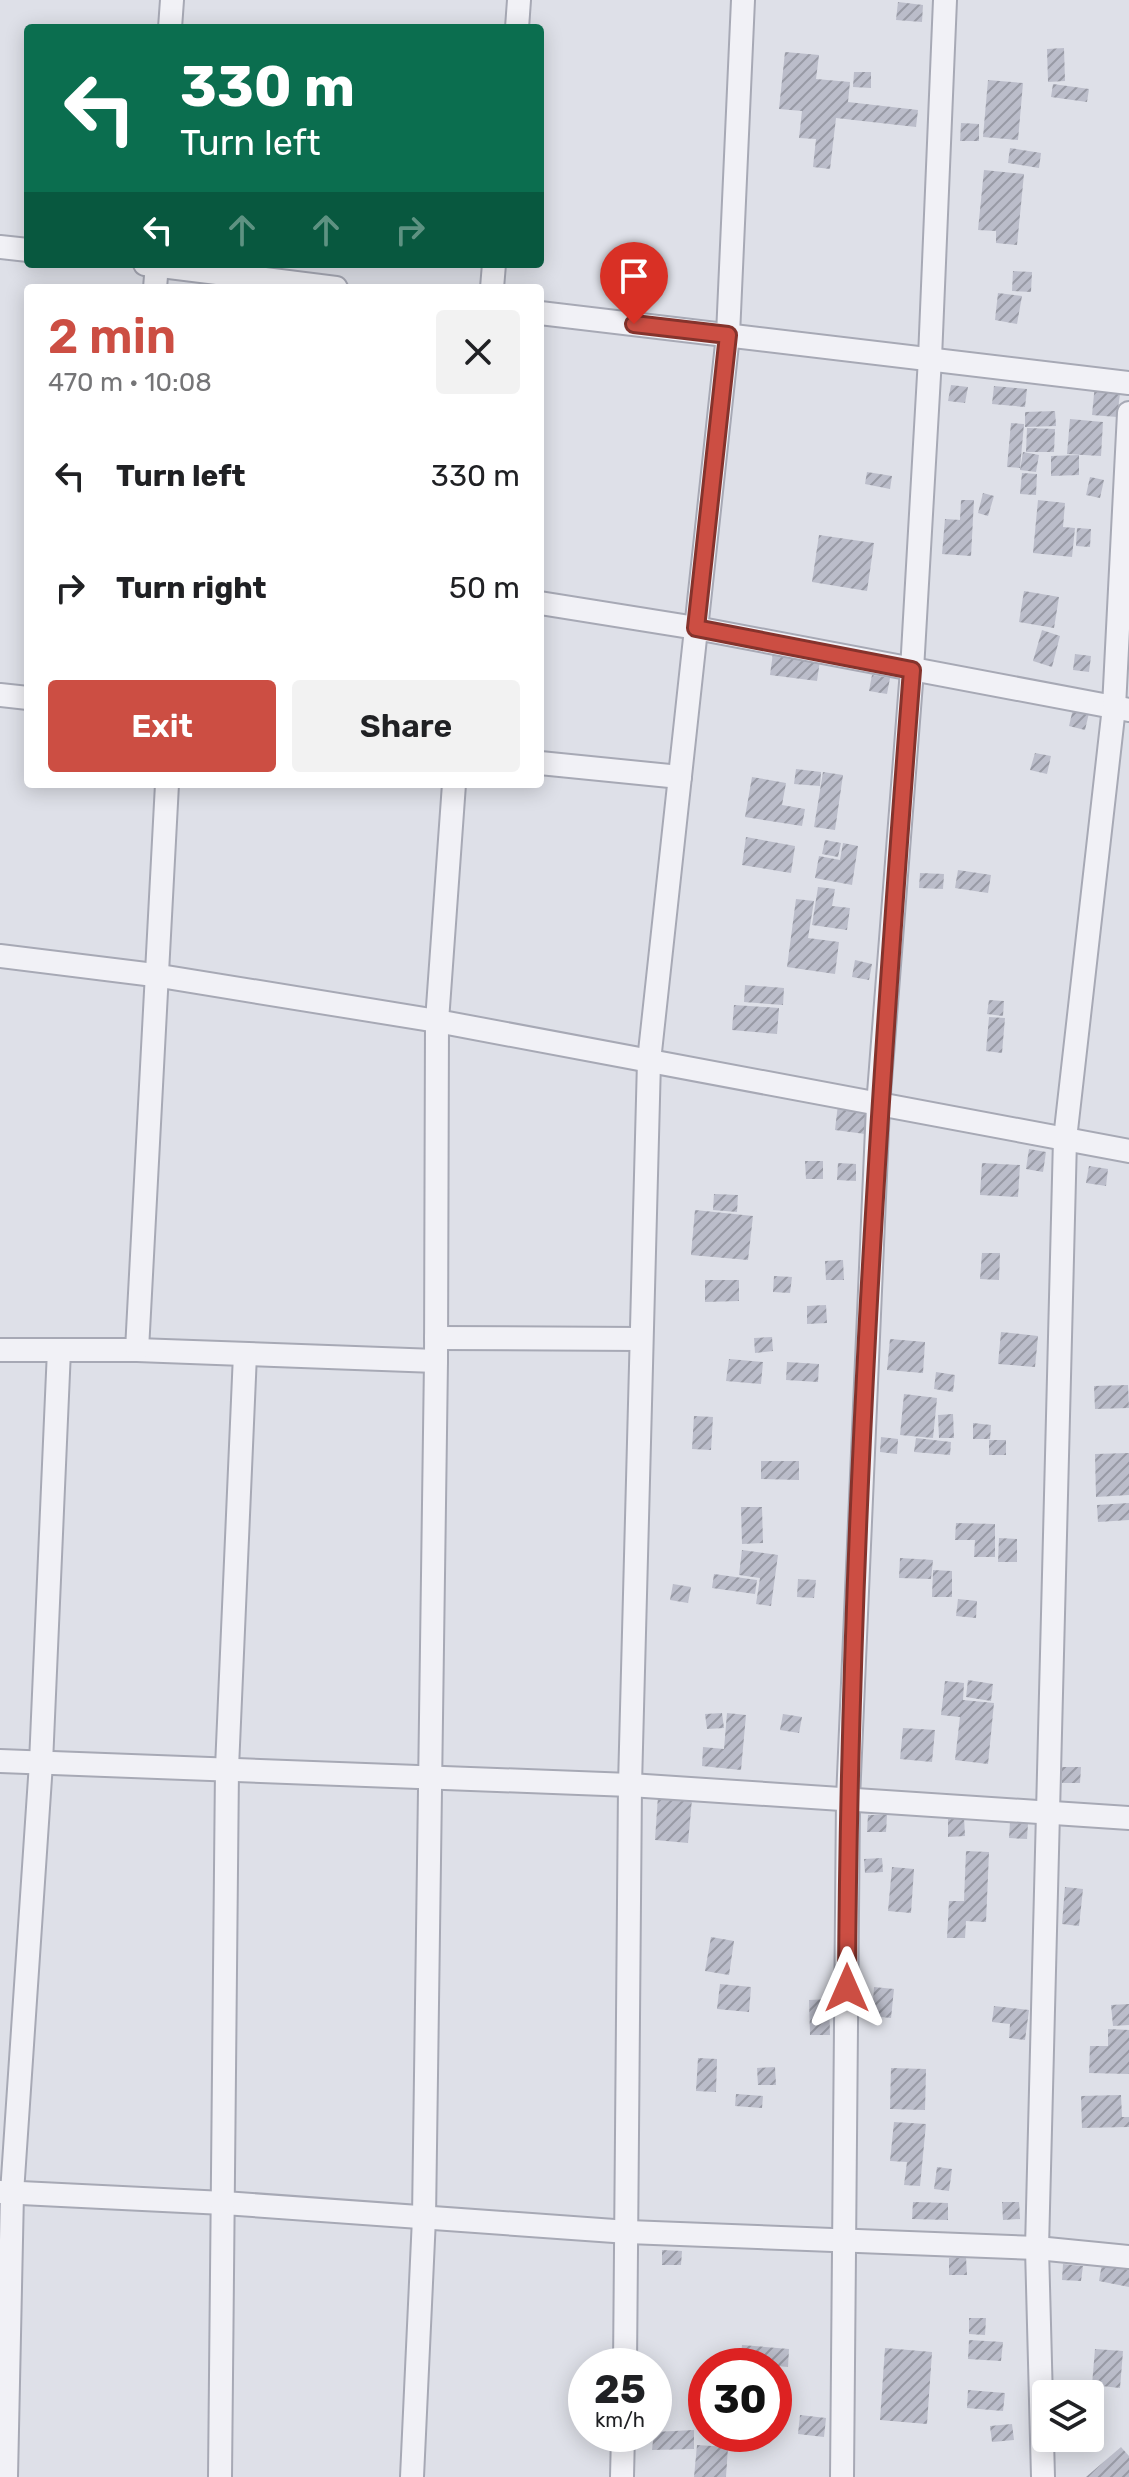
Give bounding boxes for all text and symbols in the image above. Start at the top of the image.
text: 330 m [180,54,355,120]
icon: left [48,56,152,160]
text: Turn left [180,121,321,164]
icon: left [136,208,180,252]
icon: ahead [220,208,264,252]
icon: ahead [304,208,348,252]
icon: right [388,208,432,252]
pin [600,242,668,324]
icon: arrive [612,254,656,298]
text: 2 min [48,308,176,365]
button: close [436,310,520,394]
text: 470 m · 10:08 [48,367,212,398]
icon: left [48,454,92,498]
text: Turn left [116,458,246,494]
text: 330 m [431,458,520,494]
icon: right [48,566,92,610]
text: Turn right [116,570,267,606]
text: 50 m [449,570,520,606]
button: Exit [48,680,276,772]
button: Share [292,680,520,772]
position arrow [805,1946,889,2030]
speed limit sign: 30 [688,2348,792,2452]
text: 25 [594,2366,646,2413]
map controls [1032,2380,1104,2452]
button: layers [1032,2380,1104,2452]
text: km/h [595,2408,645,2432]

